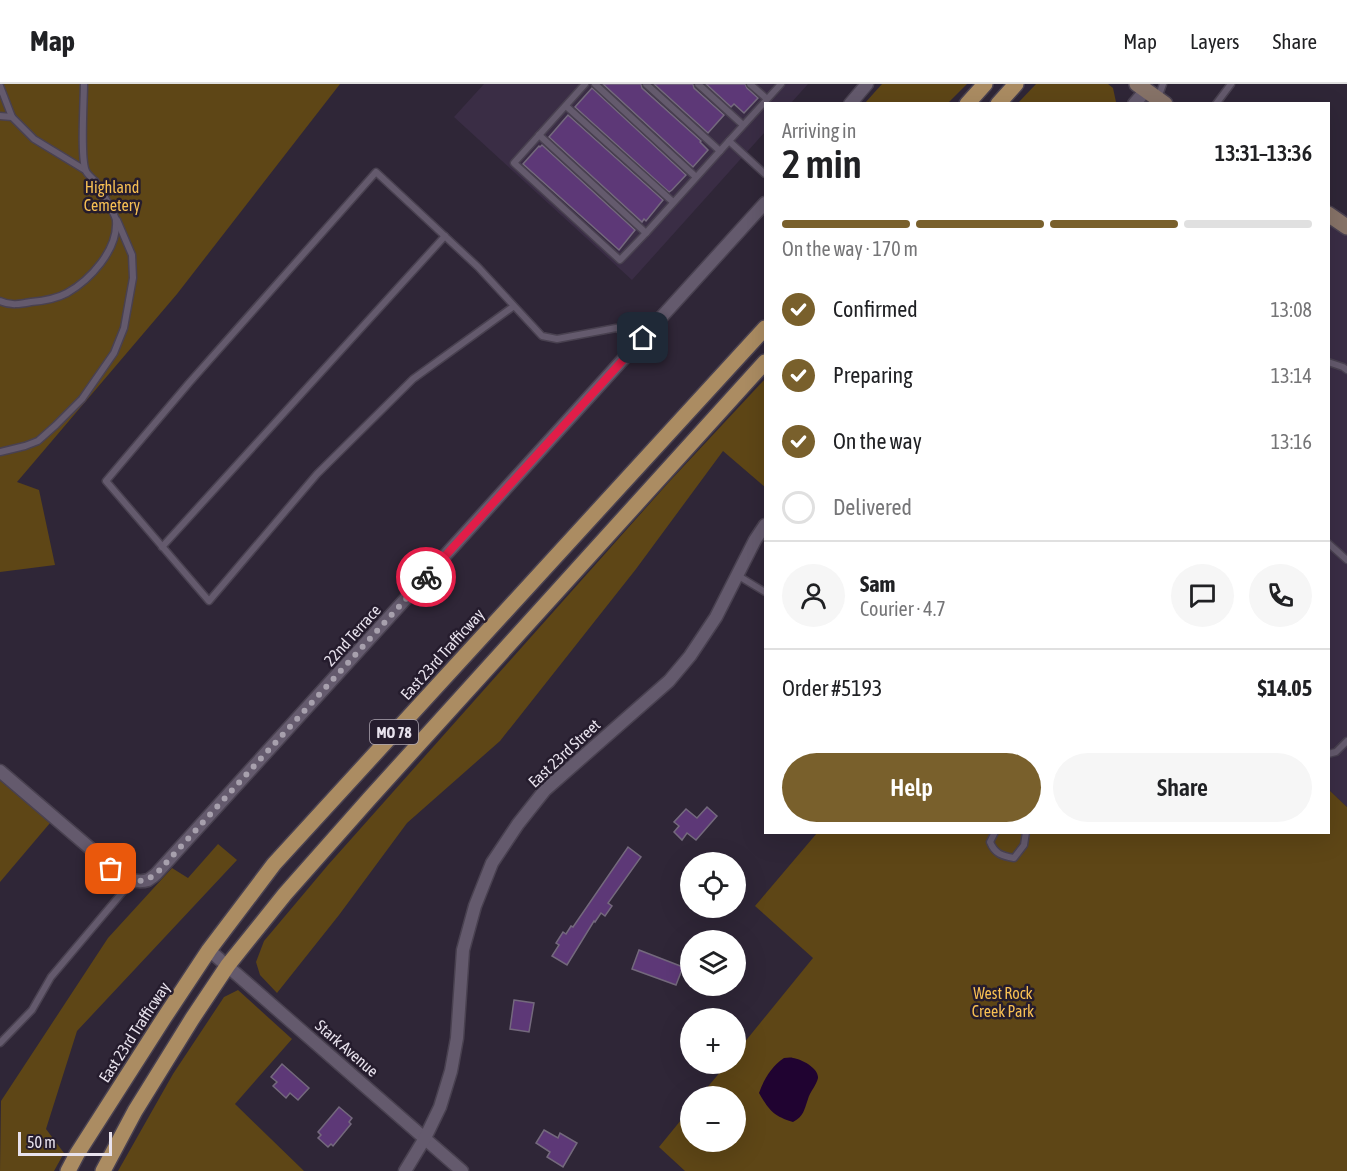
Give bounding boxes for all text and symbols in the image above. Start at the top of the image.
text: Map [30,25,75,57]
text: Map [1123,29,1157,53]
text: Layers [1190,29,1240,53]
text: Share [1273,29,1317,53]
text: Arriving in [782,119,856,142]
text: 13:31–13:36 [1215,140,1312,166]
text: 2 min [782,142,862,186]
park label: Highland Cemetery [84,178,141,215]
text: On the way · 170 m [782,237,918,260]
icon: check [782,293,815,326]
text: Confirmed [833,296,918,322]
text: 13:08 [1270,298,1312,321]
pin [617,312,668,363]
icon: home [626,321,659,354]
icon: check [782,359,815,392]
text: Preparing [833,362,913,388]
text: 13:14 [1271,364,1312,387]
icon: check [782,425,815,458]
text: On the way [833,428,922,454]
text: 13:16 [1271,430,1312,453]
text: Delivered [833,494,912,520]
courier [396,547,456,607]
icon: bike [410,561,443,594]
button: person [782,564,845,627]
button: chat [1171,564,1234,627]
button: phone [1249,564,1312,627]
text: Sam [860,571,895,597]
text: Courier · 4.7 [860,597,946,620]
street label: 22nd Terrace [320,601,384,669]
street label: East 23rd Trafficway [397,605,488,704]
text: Order #5193 [782,675,882,701]
text: $14.05 [1257,675,1312,701]
street label: East 23rd Street [524,715,604,791]
road number: MO 78 [370,720,418,744]
button: Help [782,753,1041,822]
button: Share [1053,753,1312,822]
pin [85,843,136,894]
icon: bag [94,852,127,885]
map controls [680,852,746,1152]
button: locate [680,852,746,918]
button: layers [680,930,746,996]
street label: East 23rd Trafficway [95,978,174,1086]
park label: West Rock Creek Park [972,984,1034,1020]
button: + [680,1008,746,1074]
street label: Stark Avenue [312,1016,382,1080]
button: − [680,1086,746,1152]
scale bar [18,1129,112,1156]
text: 50 m [27,1133,56,1151]

